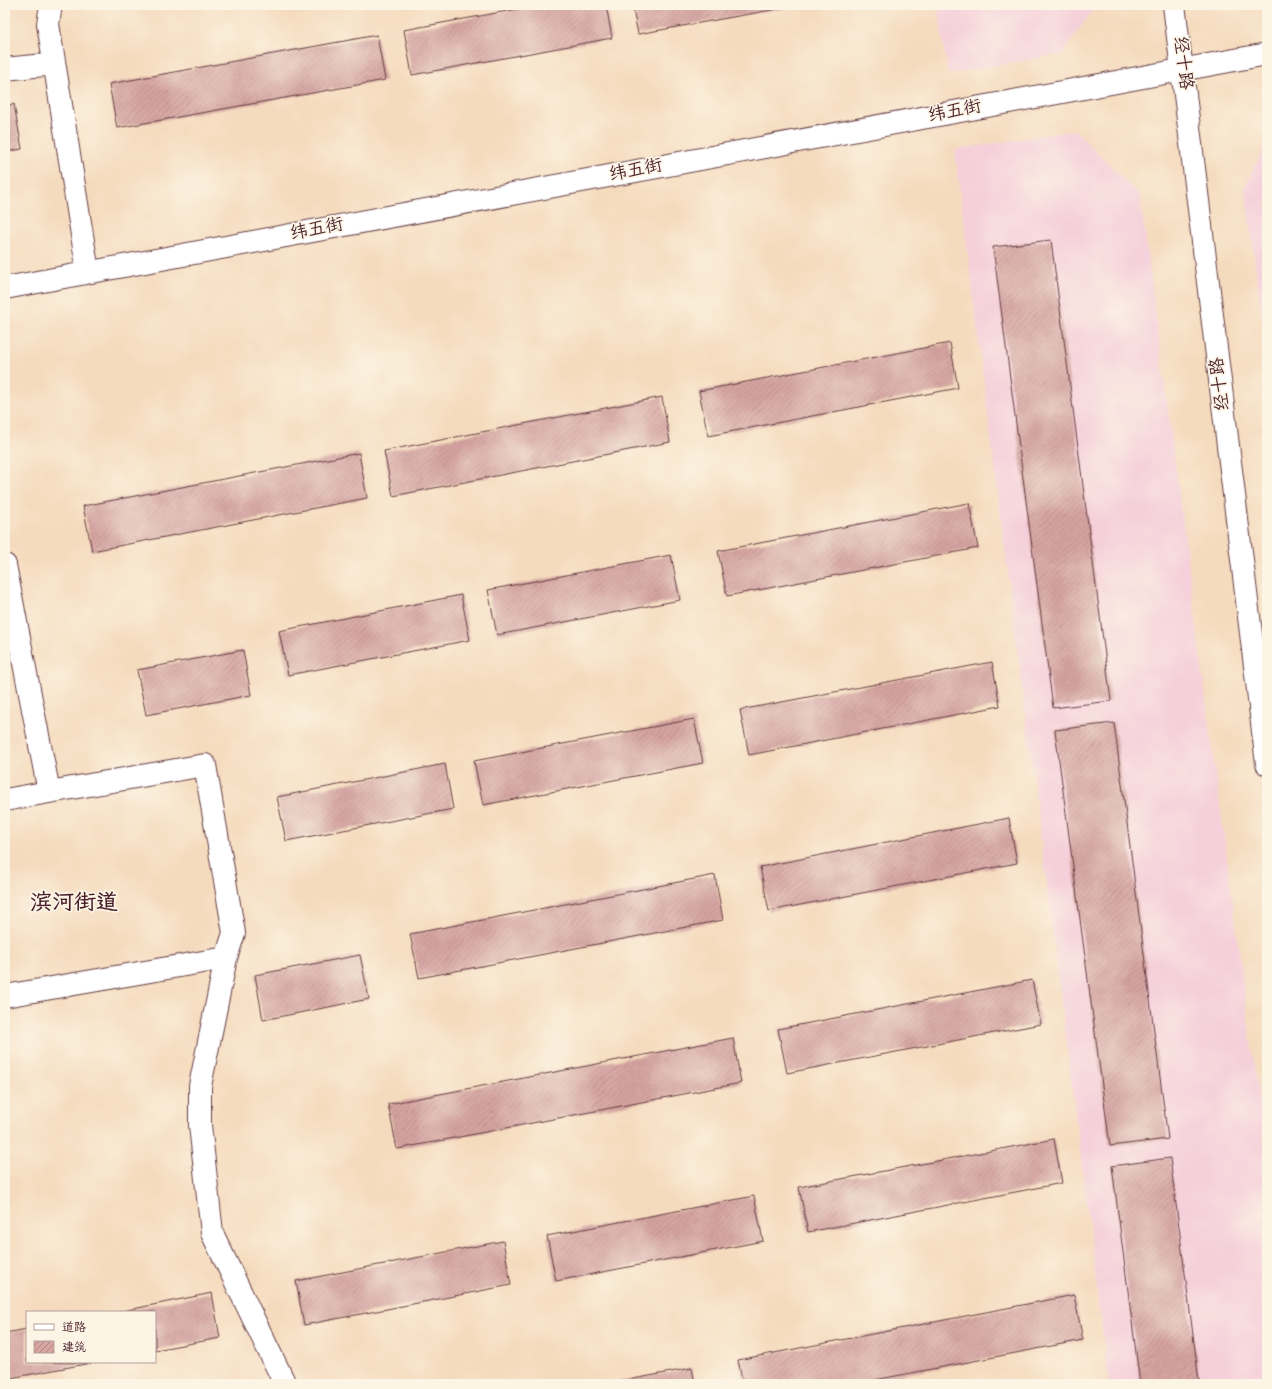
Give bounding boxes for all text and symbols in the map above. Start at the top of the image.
street label: 经十路 [1166,35,1198,91]
street label: 纬五街 [926,94,984,130]
street label: 纬五街 [607,153,665,189]
street label: 纬五街 [288,212,346,248]
street label: 经十路 [1205,356,1237,412]
district label: 滨河街道 [30,888,118,920]
legend [26,1311,156,1363]
text: 道路 [62,1319,86,1337]
text: 建筑 [62,1339,86,1357]

